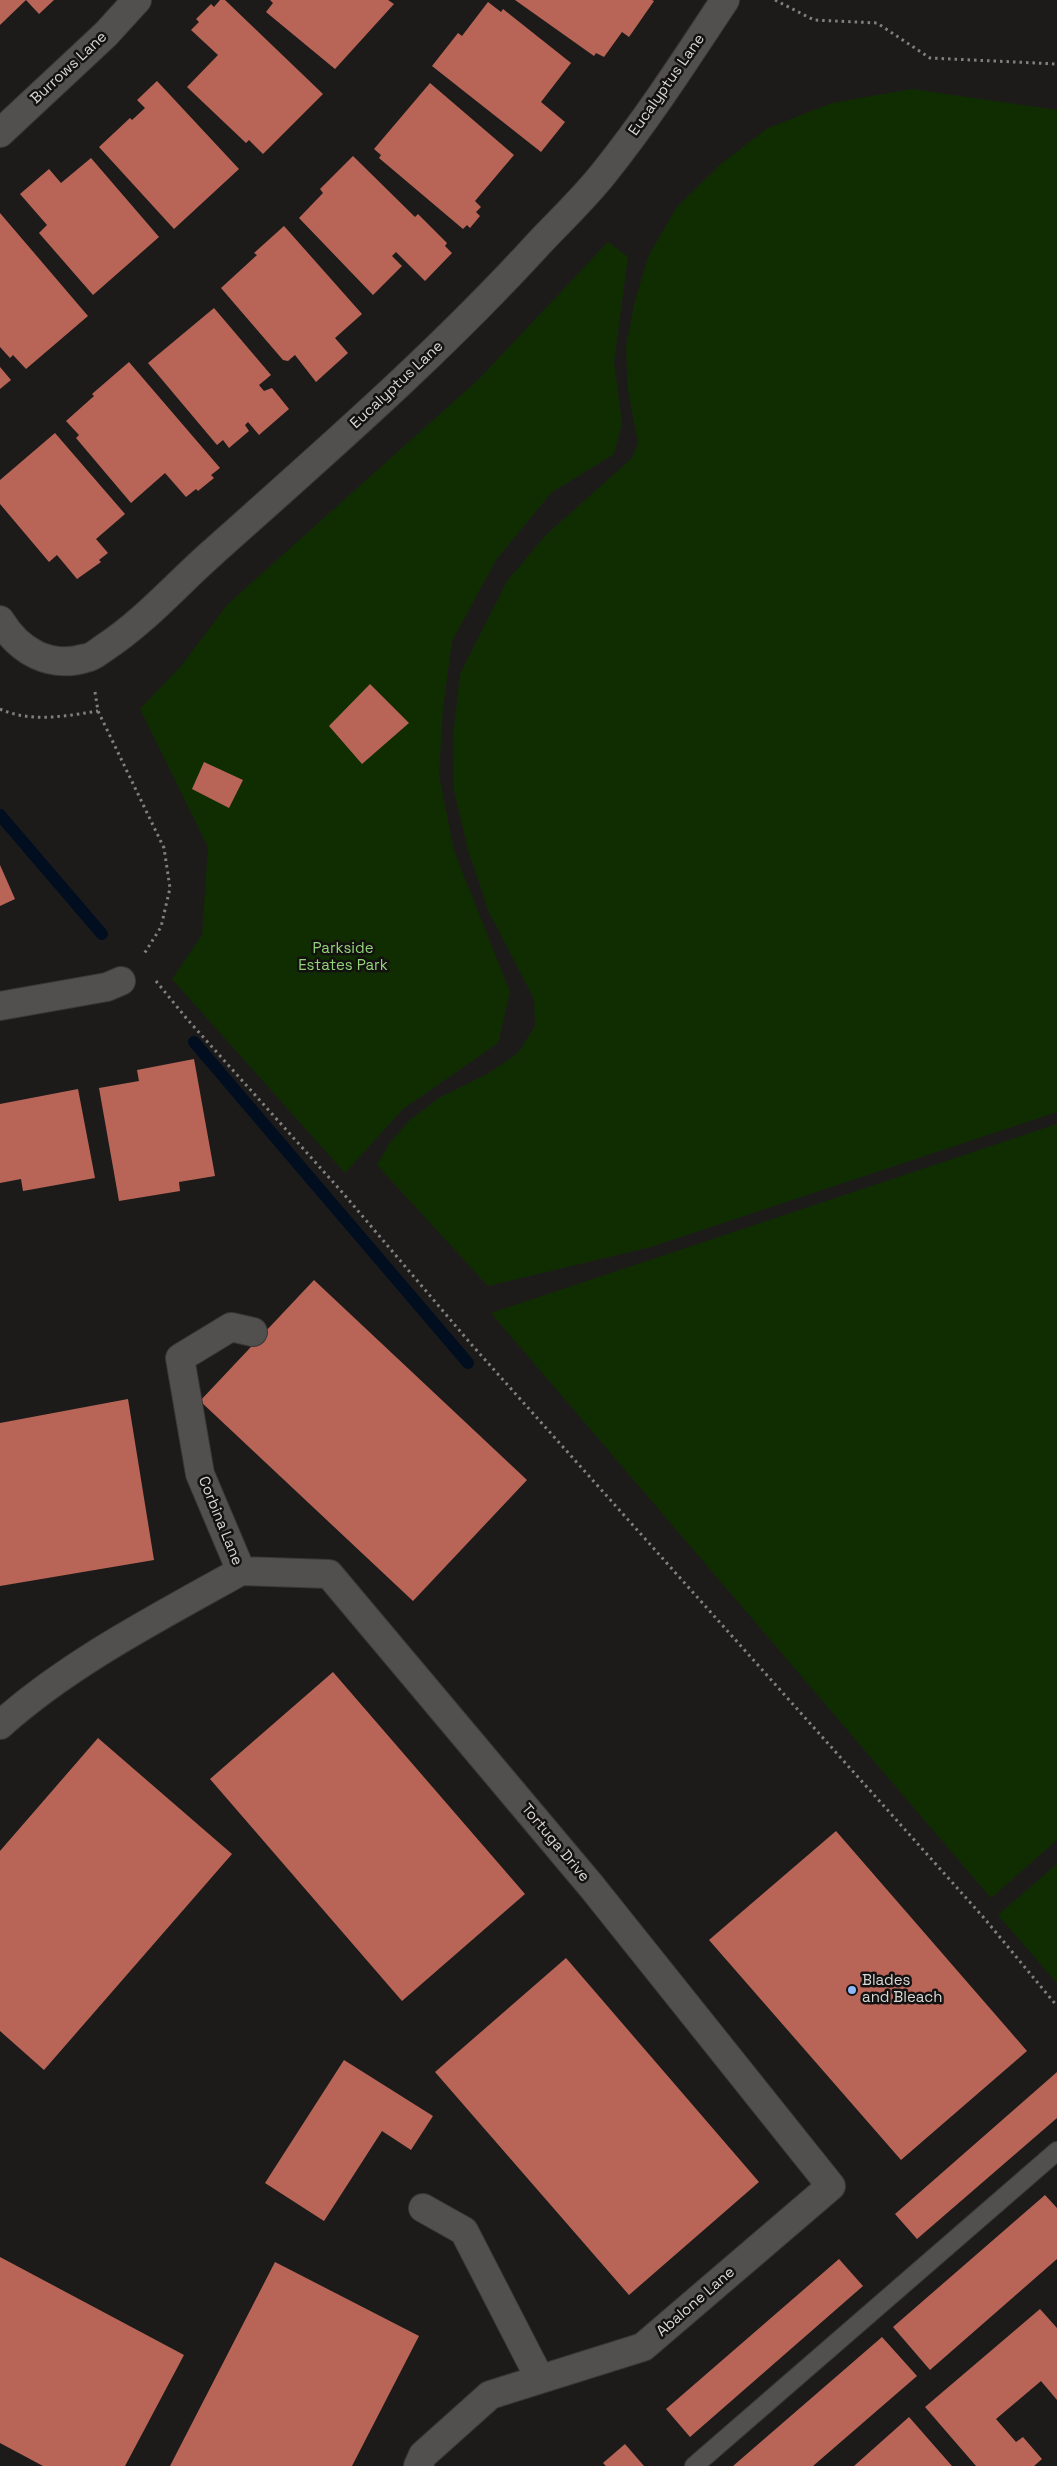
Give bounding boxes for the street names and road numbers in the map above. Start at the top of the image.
street label: Burrows Lane [27,28,111,108]
street label: Eucalyptus Lane [625,31,709,139]
street label: Eucalyptus Lane [347,337,447,433]
street label: Corbina Lane [194,1474,246,1568]
street label: Tortuga Drive [517,1800,593,1886]
street label: Abalone Lane [653,2263,739,2341]

